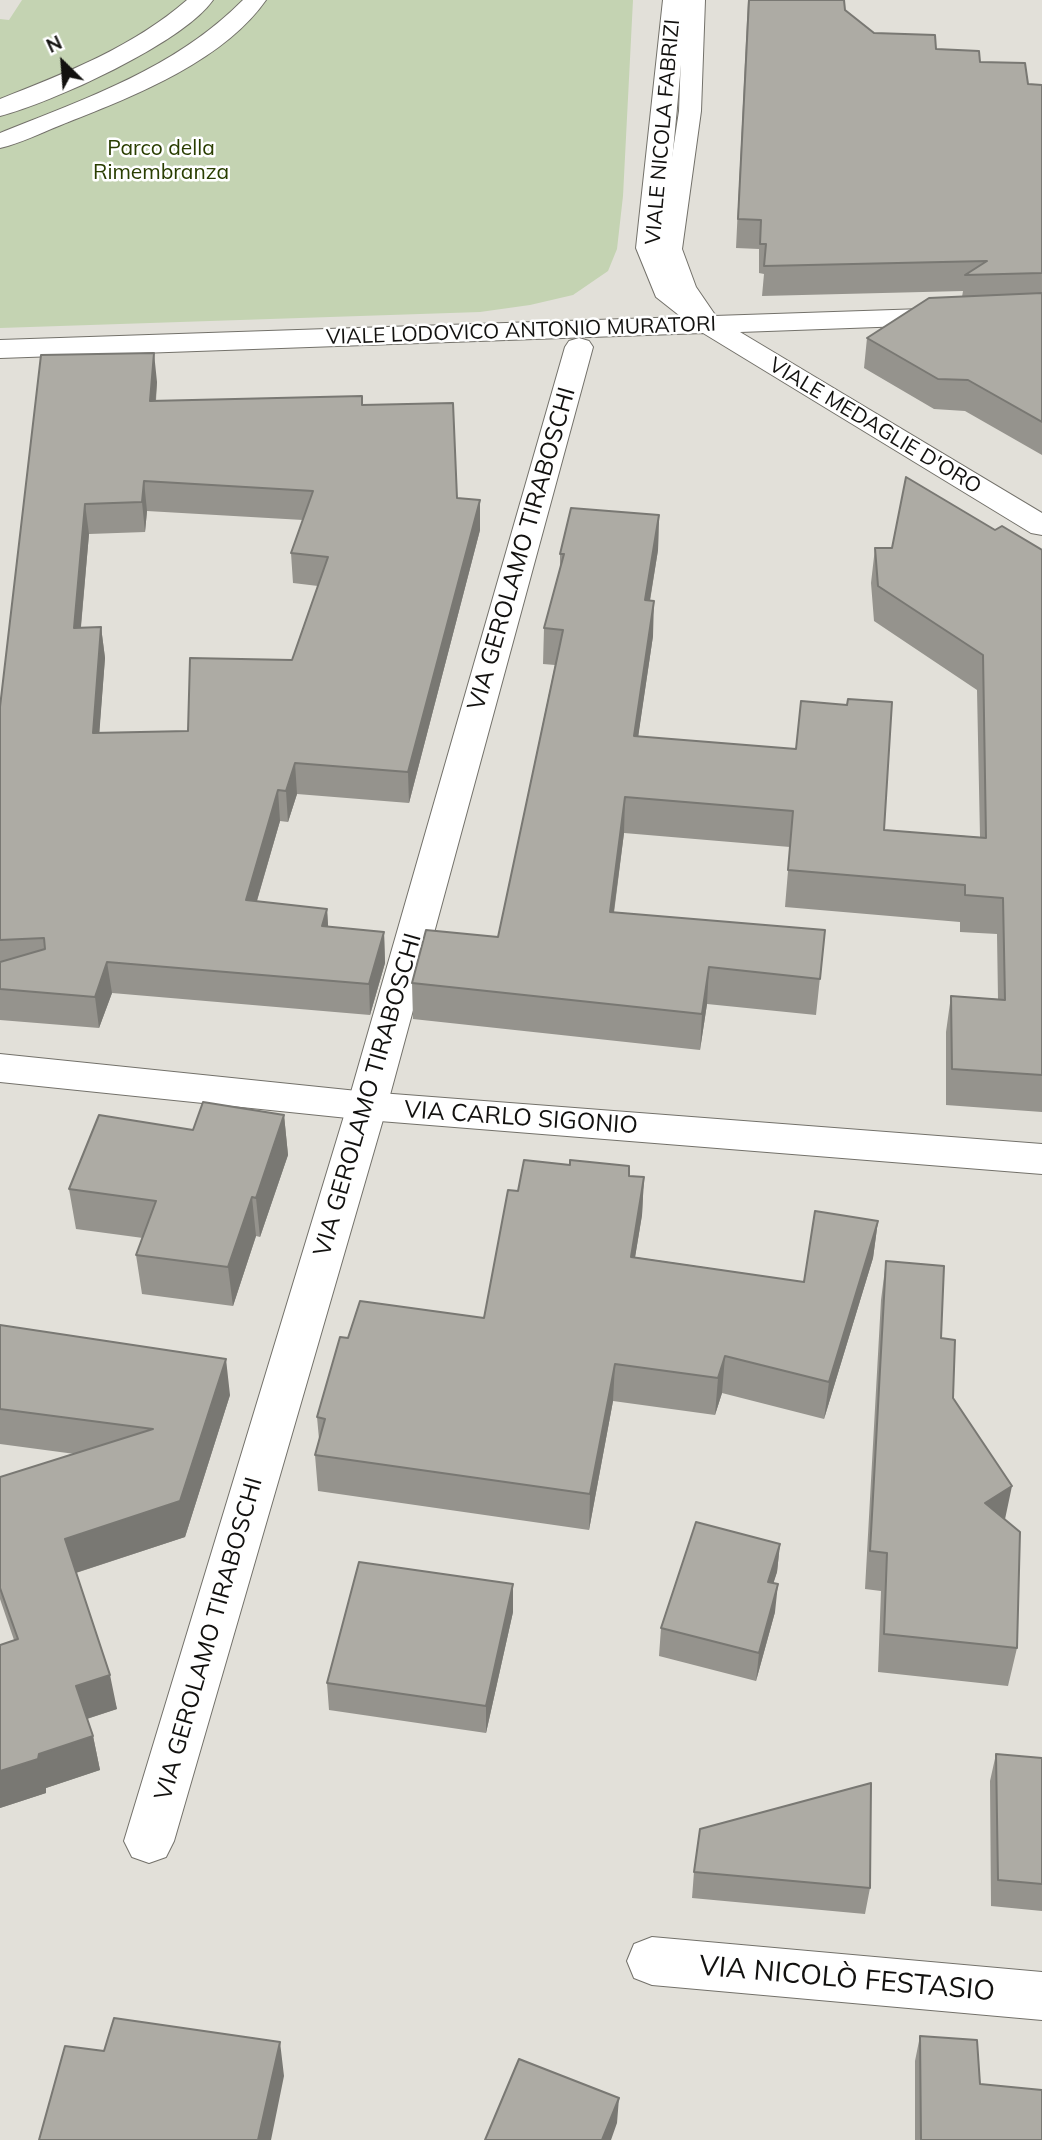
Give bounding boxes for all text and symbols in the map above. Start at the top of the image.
street label: VIALE NICOLA FABRIZI [641,18,685,246]
north arrow [28,28,98,98]
text: N [43,30,66,58]
park label: Parco della Rimembranza [93,136,229,186]
street label: VIALE LODOVICO ANTONIO MURATORI [326,312,716,350]
street label: VIALE MEDAGLIE D'ORO [764,353,986,499]
street label: VIA GEROLAMO TIRABOSCHI [462,384,582,714]
street label: VIA GEROLAMO TIRABOSCHI [308,930,428,1260]
street label: VIA CARLO SIGONIO [403,1095,639,1141]
street label: VIA GEROLAMO TIRABOSCHI [149,1474,269,1804]
street label: VIA NICOLÒ FESTASIO [698,1949,996,2009]

